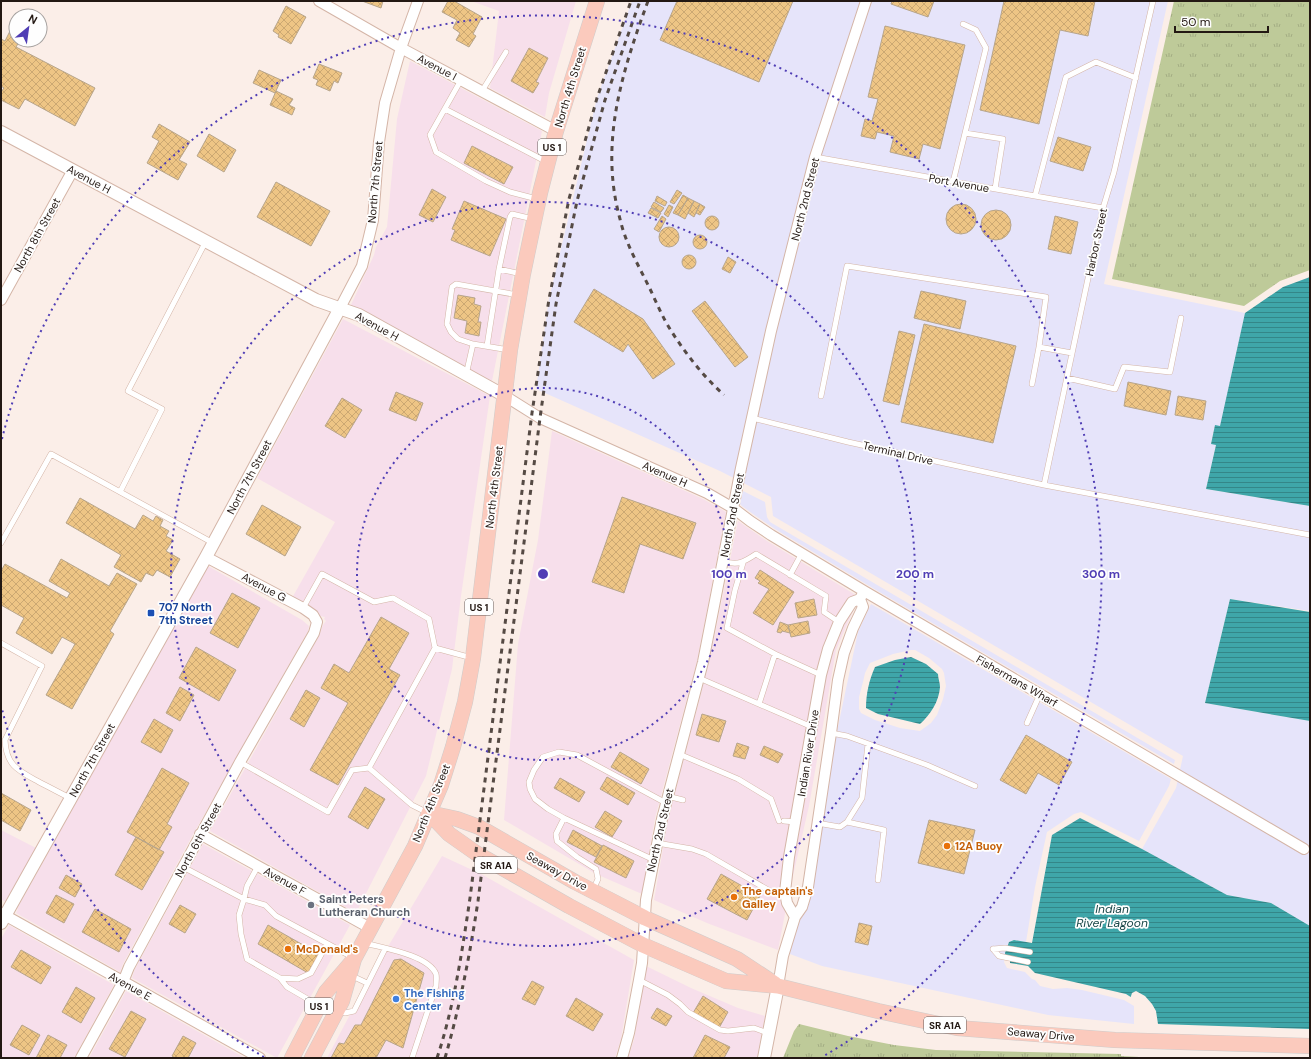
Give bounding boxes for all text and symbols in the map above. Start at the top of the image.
north arrow [8,8,48,48]
scale bar [1175,8,1268,34]
text: N [26,11,40,27]
text: 50 m [1181,14,1210,30]
street label: North 4th Street [551,45,589,129]
street label: Avenue I [415,51,459,83]
road number: US 1 [538,139,566,155]
street label: North 7th Street [364,140,386,224]
street label: North 2nd Street [788,156,822,242]
street label: Avenue H [65,162,113,196]
street label: Port Avenue [928,171,990,195]
street label: North 8th Street [11,195,63,275]
street label: Harbor Street [1082,207,1110,277]
street label: Avenue H [353,308,401,344]
street label: North 7th Street [223,437,275,517]
street label: Terminal Drive [862,438,934,468]
street label: North 4th Street [482,445,506,529]
street label: Avenue H [640,458,690,490]
street label: North 2nd Street [717,472,747,558]
text: 100 m [711,566,747,582]
text: 200 m [896,566,934,582]
text: 300 m [1082,566,1120,582]
centre of rings [536,567,550,581]
street label: Avenue G [239,569,289,605]
road number: US 1 [465,599,493,615]
place label: 707 North 7th Street [159,600,213,627]
marker: 707 North 7th Street [146,608,156,618]
street label: Fishermans Wharf [974,652,1061,710]
street label: Indian River Drive [794,709,822,797]
street label: North 7th Street [66,721,118,799]
street label: North 4th Street [409,762,453,844]
street label: North 2nd Street [644,787,676,873]
street label: North 6th Street [172,800,224,880]
place label: 12A Buoy [955,839,1003,853]
marker: 12A Buoy [942,841,952,851]
street label: Seaway Drive [524,848,590,894]
road number: SR A1A [475,857,517,873]
street label: Avenue F [261,864,309,898]
place label: The captain's Galley [742,884,813,911]
place label: Saint Peters Lutheran Church [319,892,410,919]
marker: The captain's Galley [729,892,739,902]
marker: Saint Peters Lutheran Church [306,900,316,910]
water label: Indian River Lagoon [1076,901,1148,931]
place label: McDonald's [296,942,358,956]
marker: McDonald's [283,944,293,954]
street label: Avenue E [106,969,154,1003]
place label: The Fishing Center [404,986,465,1013]
marker: The Fishing Center [391,994,401,1004]
road number: US 1 [305,998,333,1014]
road number: SR A1A [924,1017,966,1033]
street label: Seaway Drive [1007,1024,1075,1044]

